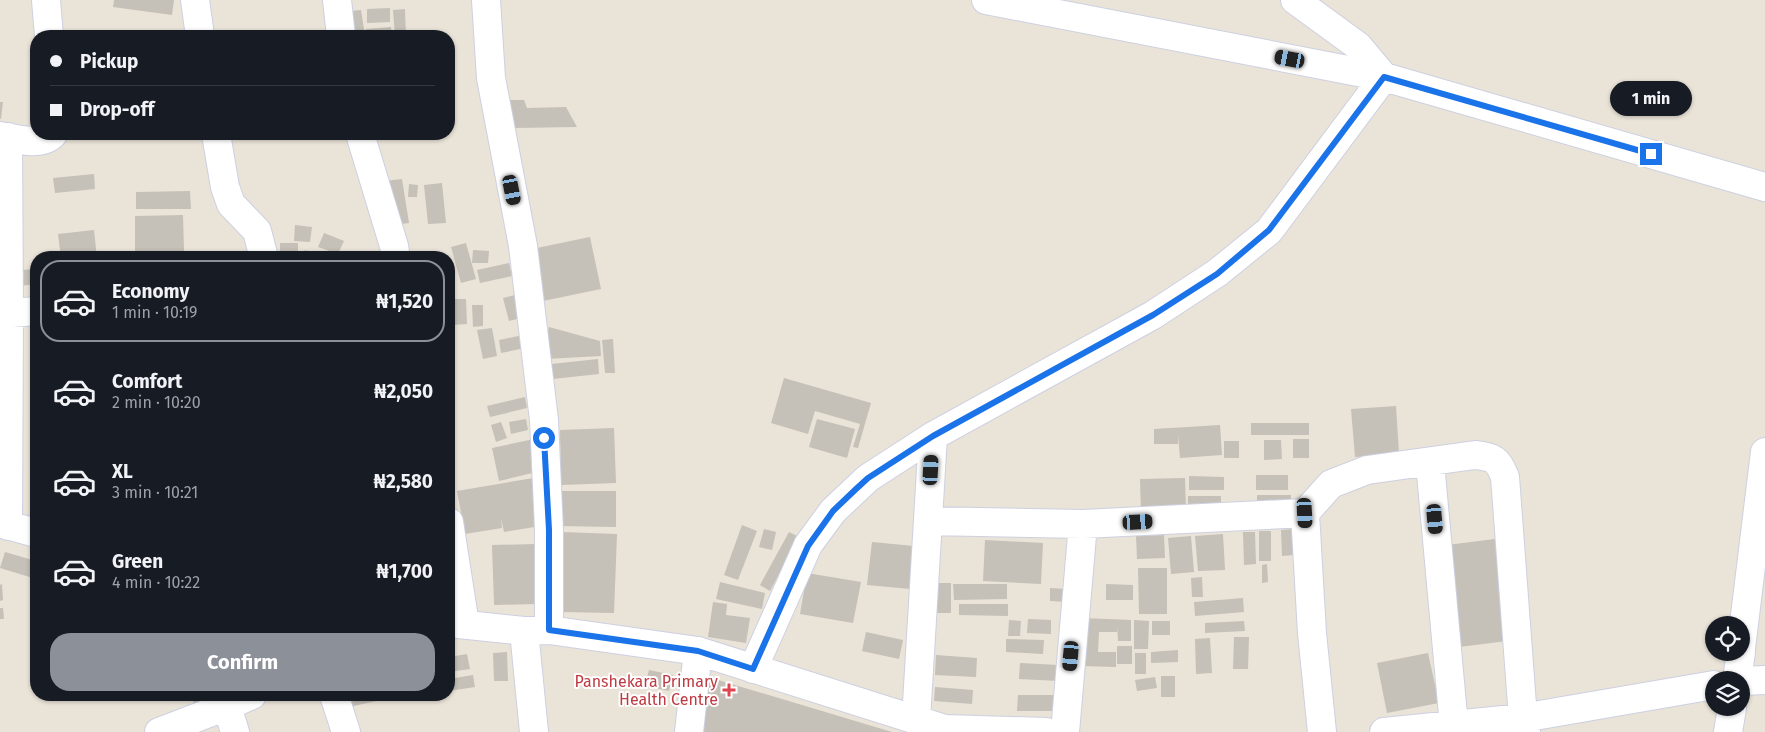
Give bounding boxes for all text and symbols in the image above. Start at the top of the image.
car [1273,49,1306,69]
text: Pickup [80,50,138,73]
callout: 1 min [1610,82,1692,116]
text: 1 min [1632,89,1670,108]
text: Drop-off [80,98,154,121]
route end [1640,143,1662,165]
car [501,174,522,206]
icon: car [52,279,97,324]
text: Economy [112,280,189,303]
text: ₦1,520 [376,290,433,313]
text: 1 min · 10:19 [112,303,197,322]
icon: car [52,369,97,414]
text: Comfort [112,370,182,393]
text: ₦2,050 [374,380,433,403]
text: 2 min · 10:20 [112,393,201,412]
route start [533,427,555,449]
car [922,455,939,485]
icon: car [52,459,97,504]
text: XL [112,460,133,483]
text: ₦2,580 [374,470,433,493]
text: 3 min · 10:21 [112,483,198,502]
car [1296,498,1313,528]
car [1426,503,1443,535]
car [1122,514,1153,530]
icon: car [52,549,97,594]
text: Green [112,550,163,573]
text: ₦1,700 [376,560,433,583]
text: 4 min · 10:22 [112,573,200,592]
map controls [1705,616,1750,716]
button: locate [1705,616,1750,661]
button: Confirm [50,633,435,691]
car [1062,640,1079,672]
button: layers [1705,671,1750,716]
place label: Panshekara Primary Health Centre [575,672,718,709]
marker: Panshekara Primary Health Centre [722,683,736,697]

